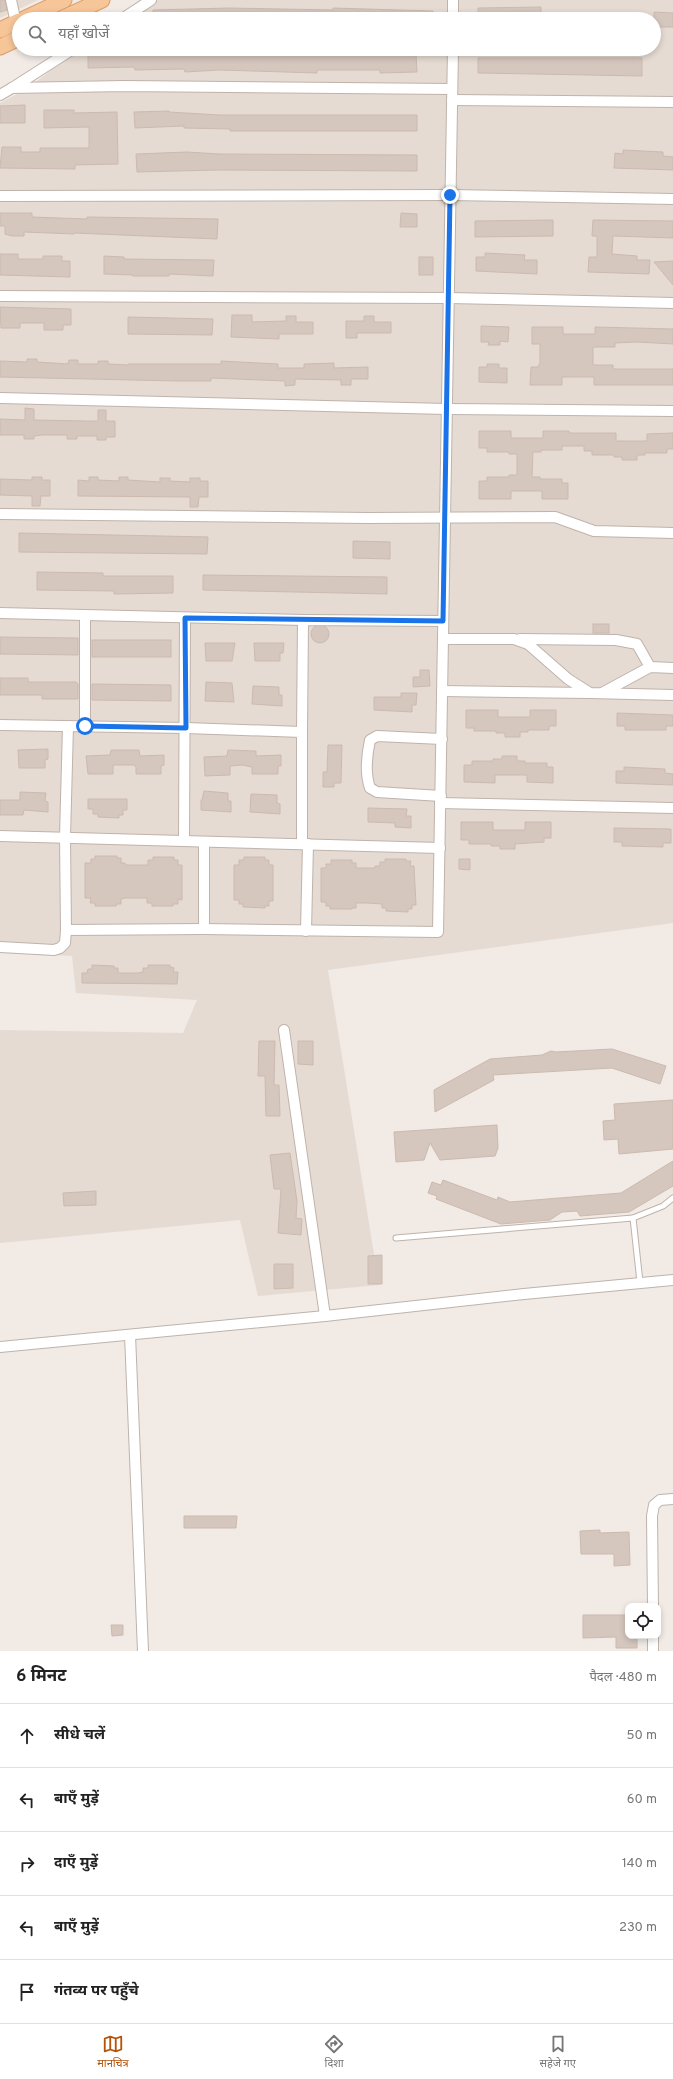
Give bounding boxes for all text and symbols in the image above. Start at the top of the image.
search box [12,12,661,56]
icon: search [26,23,48,45]
text: यहाँ खोजें [58,25,109,44]
route end [441,186,459,204]
route start [76,717,94,735]
map controls [625,1603,661,1639]
button: locate [625,1603,661,1639]
text: 6 मिनट [16,1666,66,1688]
text: पैदल · 480 m [589,1670,657,1686]
icon: ahead [16,1725,38,1747]
text: सीधे चलें [54,1726,105,1745]
text: 50 m [627,1728,657,1744]
icon: left [16,1789,38,1811]
text: बाएँ मुड़ें [54,1790,99,1809]
text: 60 m [627,1792,657,1808]
icon: right [16,1853,38,1875]
text: दाएँ मुड़ें [54,1854,98,1873]
text: 140 m [622,1856,657,1872]
icon: left [16,1917,38,1939]
text: बाएँ मुड़ें [54,1918,99,1937]
text: 230 m [619,1920,657,1936]
icon: arrive [16,1981,38,2003]
text: गंतव्य पर पहुँचे [54,1982,139,2001]
tab: मानचित्र [97,2033,129,2071]
tab: दिशा [323,2033,345,2071]
tab: सहेजे गए [539,2033,576,2071]

